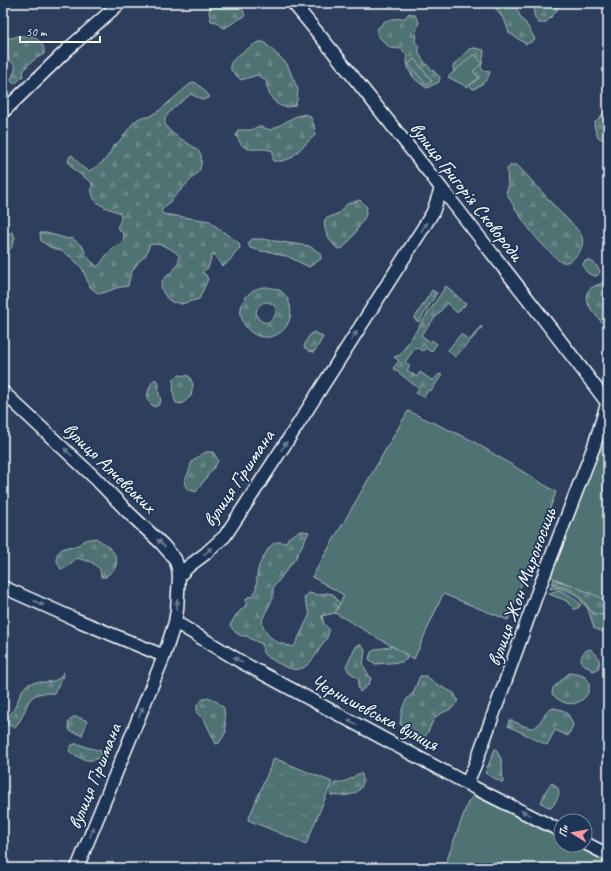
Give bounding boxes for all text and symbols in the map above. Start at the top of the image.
scale bar [20,18,100,44]
text: 50 m [26,24,48,40]
street label: вулиця Григорія Сковороди [404,117,530,267]
one-way arrow [420,222,428,232]
one-way arrow [350,331,358,341]
street label: вулиця Алчевських [58,417,163,520]
street label: вулиця Гіршмана [197,423,281,532]
one-way arrow [280,441,288,451]
one-way arrow [63,447,73,457]
street label: вулиця Жон Мироносиць [481,503,562,670]
one-way arrow [156,538,166,548]
one-way arrow [203,546,214,555]
one-way arrow [173,599,180,611]
one-way arrow [33,600,44,606]
one-way arrow [232,657,244,664]
street label: Чернишевська вулиця [307,668,443,757]
one-way arrow [138,706,144,717]
street label: вулиця Гіршмана [62,718,128,833]
one-way arrow [346,719,358,725]
one-way arrow [520,810,532,817]
north arrow [553,813,593,853]
text: Пн [555,823,571,838]
one-way arrow [89,825,95,837]

